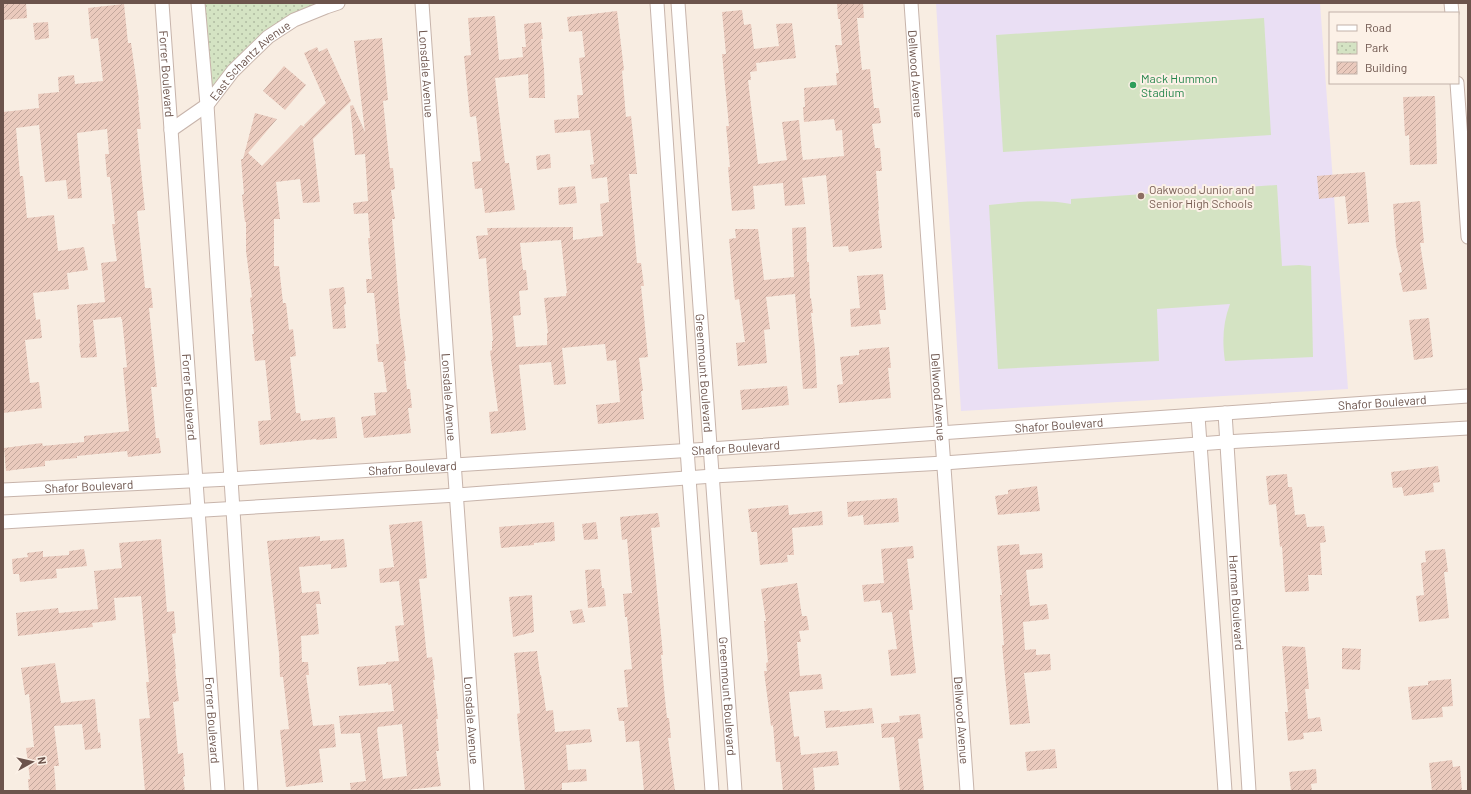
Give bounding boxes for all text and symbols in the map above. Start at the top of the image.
legend [1329,12,1459,84]
street label: East Schantz Avenue [206,18,293,103]
text: Road [1365,20,1392,34]
street label: Lonsdale Avenue [417,29,437,118]
street label: Dellwood Avenue [906,29,926,118]
street label: Forrer Boulevard [157,30,177,118]
text: Park [1365,40,1389,54]
text: Building [1365,60,1407,74]
place label: Mack Hummon Stadium [1141,71,1217,99]
marker: Mack Hummon Stadium [1128,80,1138,90]
place label: Oakwood Junior and Senior High Schools [1149,182,1254,210]
marker: Oakwood Junior and Senior High Schools [1136,191,1146,201]
street label: Greenmount Boulevard [693,313,716,433]
street label: Forrer Boulevard [180,353,200,441]
street label: Lonsdale Avenue [439,353,460,441]
street label: Dellwood Avenue [929,353,949,441]
street label: Shafor Boulevard [1337,392,1427,412]
street label: Shafor Boulevard [1014,415,1104,435]
street label: Shafor Boulevard [691,437,780,457]
street label: Shafor Boulevard [368,458,457,477]
street label: Shafor Boulevard [44,477,134,495]
street label: Harman Boulevard [1227,555,1247,651]
street label: Greenmount Boulevard [717,636,739,756]
street label: Forrer Boulevard [203,676,223,764]
street label: Lonsdale Avenue [462,676,482,765]
street label: Dellwood Avenue [952,676,972,765]
north arrow [12,742,52,782]
text: N [35,756,49,765]

